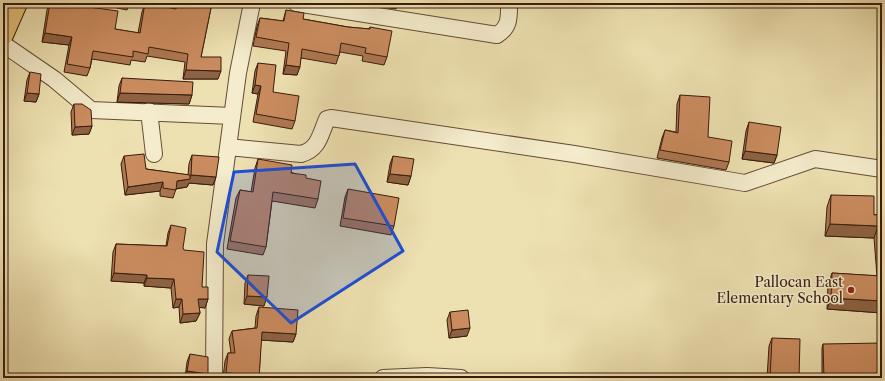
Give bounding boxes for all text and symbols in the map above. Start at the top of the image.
place label: Pallocan East Elementary School [717,273,843,307]
marker: Pallocan East Elementary School [846,285,856,295]

